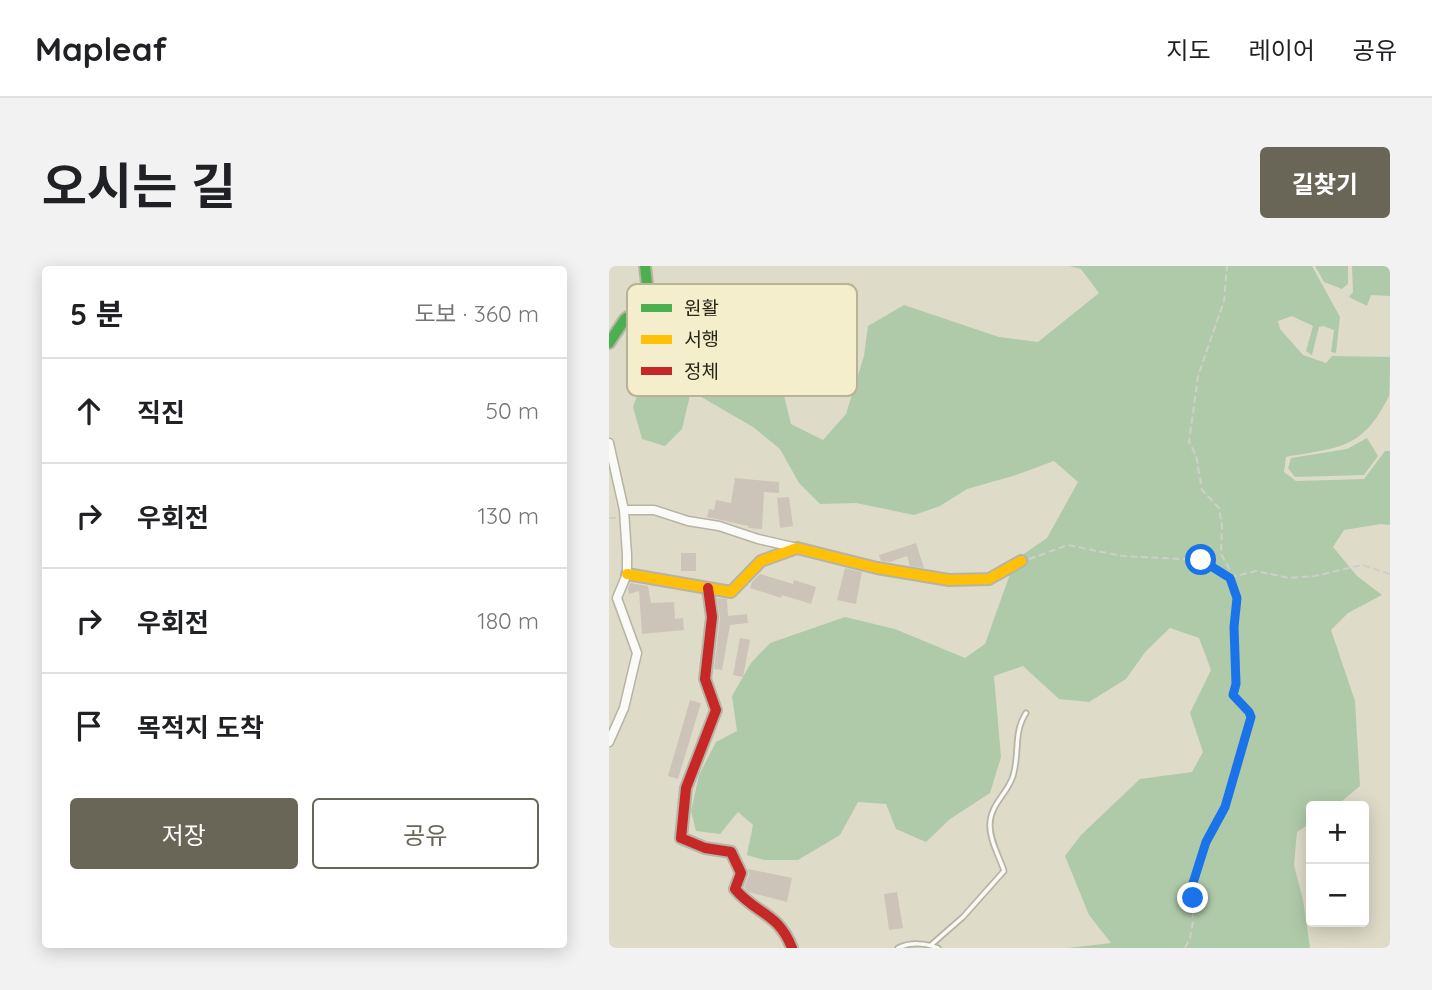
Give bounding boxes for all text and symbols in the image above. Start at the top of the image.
text: Mapleaf [35,28,167,69]
text: 지도 [1166,35,1211,65]
text: 레이어 [1249,35,1315,65]
text: 공유 [1353,35,1397,65]
button: 길찾기 [1260,147,1390,218]
text: 오시는 길 [42,155,236,216]
legend [627,284,857,396]
text: 5 분 [70,295,123,333]
text: 원활 [684,296,719,320]
text: 도보 · 360 m [414,299,539,328]
text: 서행 [684,327,719,351]
text: 정체 [684,359,719,383]
icon: ahead [70,392,108,430]
text: 직진 [137,396,185,429]
text: 50 m [486,396,539,425]
icon: right [70,497,108,535]
text: 우회전 [137,501,209,534]
text: 130 m [477,501,539,530]
route start [1185,544,1216,575]
icon: right [70,602,108,640]
text: 우회전 [137,606,209,639]
text: 180 m [477,606,539,635]
icon: arrive [70,707,108,745]
text: 목적지 도착 [137,711,264,744]
button: 저장 [70,798,298,869]
button: 공유 [312,798,539,869]
map controls [1306,801,1369,927]
button: + [1306,801,1369,864]
button: − [1306,864,1369,927]
route end [1177,882,1208,913]

